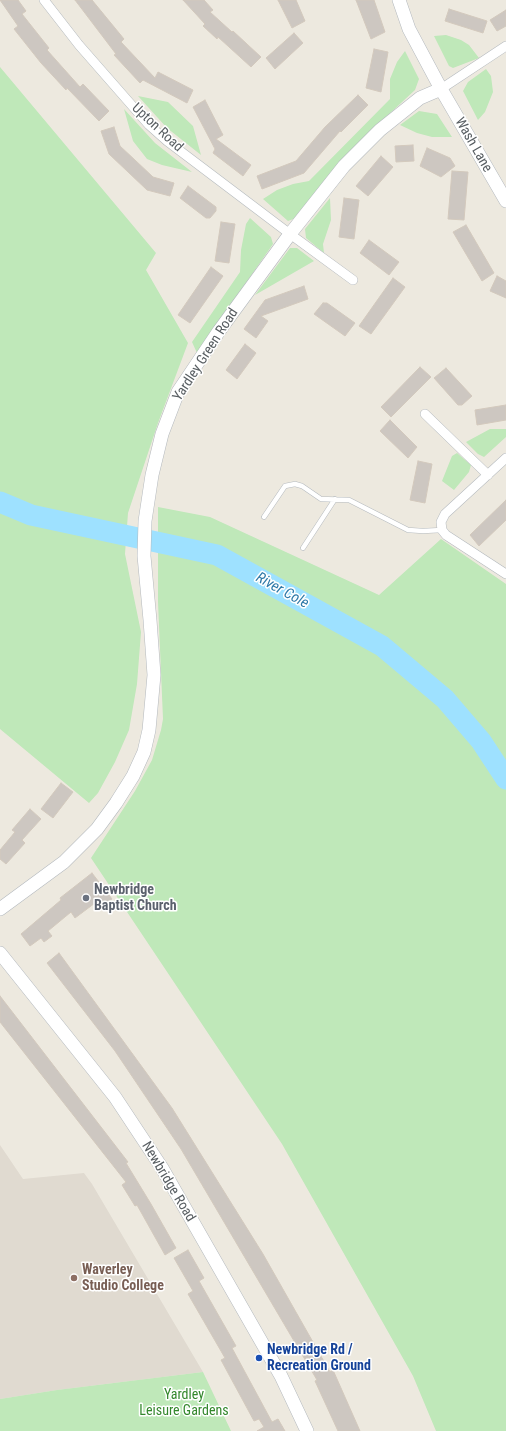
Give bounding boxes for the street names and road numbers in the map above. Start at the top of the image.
street label: Upton Road [128,100,186,156]
street label: Wash Lane [451,115,495,175]
street label: Yardley Green Road [170,306,242,404]
street label: Newbridge Road [138,1139,198,1225]

